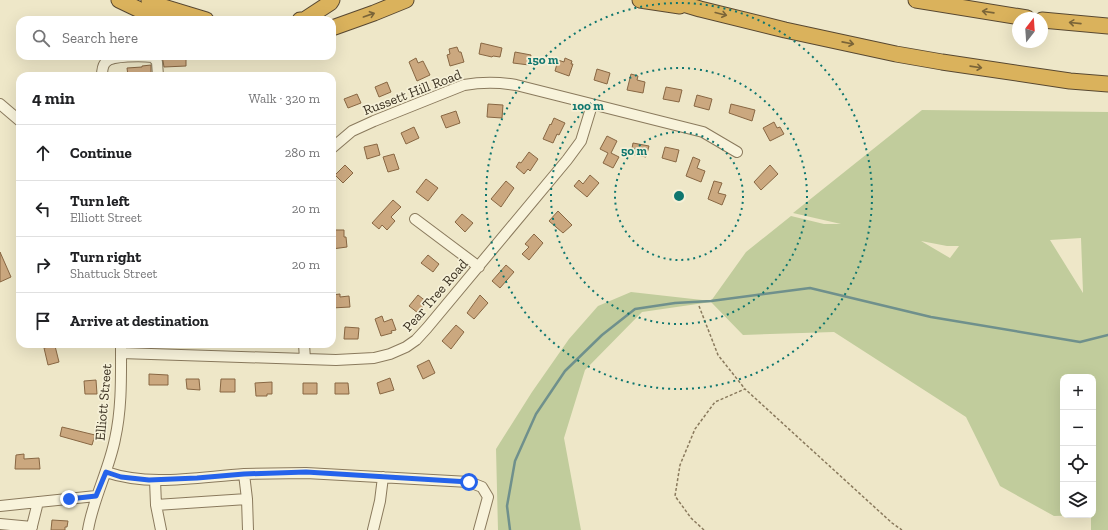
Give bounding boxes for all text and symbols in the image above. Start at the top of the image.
one-way arrow [982,8,995,16]
one-way arrow [363,11,375,19]
one-way arrow [714,11,727,19]
north arrow [1012,12,1048,48]
search box [16,16,336,60]
one-way arrow [1069,19,1082,27]
icon: search [30,27,52,49]
text: Search here [62,29,138,47]
one-way arrow [841,39,854,47]
text: 150 m [528,53,559,67]
one-way arrow [969,63,982,71]
street label: Russett Hill Road [361,66,464,119]
text: 4 min [32,88,75,108]
text: Walk · 320 m [248,91,320,106]
text: 100 m [572,99,604,113]
icon: ahead [32,142,54,164]
text: Continue [70,144,132,162]
text: 50 m [621,144,647,158]
text: 280 m [285,145,320,160]
centre of rings [672,189,686,203]
text: Turn left [70,192,130,210]
icon: left [32,198,54,220]
text: 20 m [292,201,320,216]
text: Elliott Street [70,210,142,225]
text: Turn right [70,248,141,266]
icon: right [32,254,54,276]
street label: Pear Tree Road [399,255,472,335]
text: 20 m [292,257,320,272]
text: Shattuck Street [70,266,157,281]
icon: arrive [32,310,54,332]
text: Arrive at destination [70,312,209,330]
street label: Elliott Street [92,362,115,441]
map controls [1060,374,1096,518]
button: + [1060,374,1096,410]
button: − [1060,410,1096,446]
button: locate [1060,446,1096,482]
route start [460,473,478,491]
button: layers [1060,482,1096,518]
route end [60,490,78,508]

